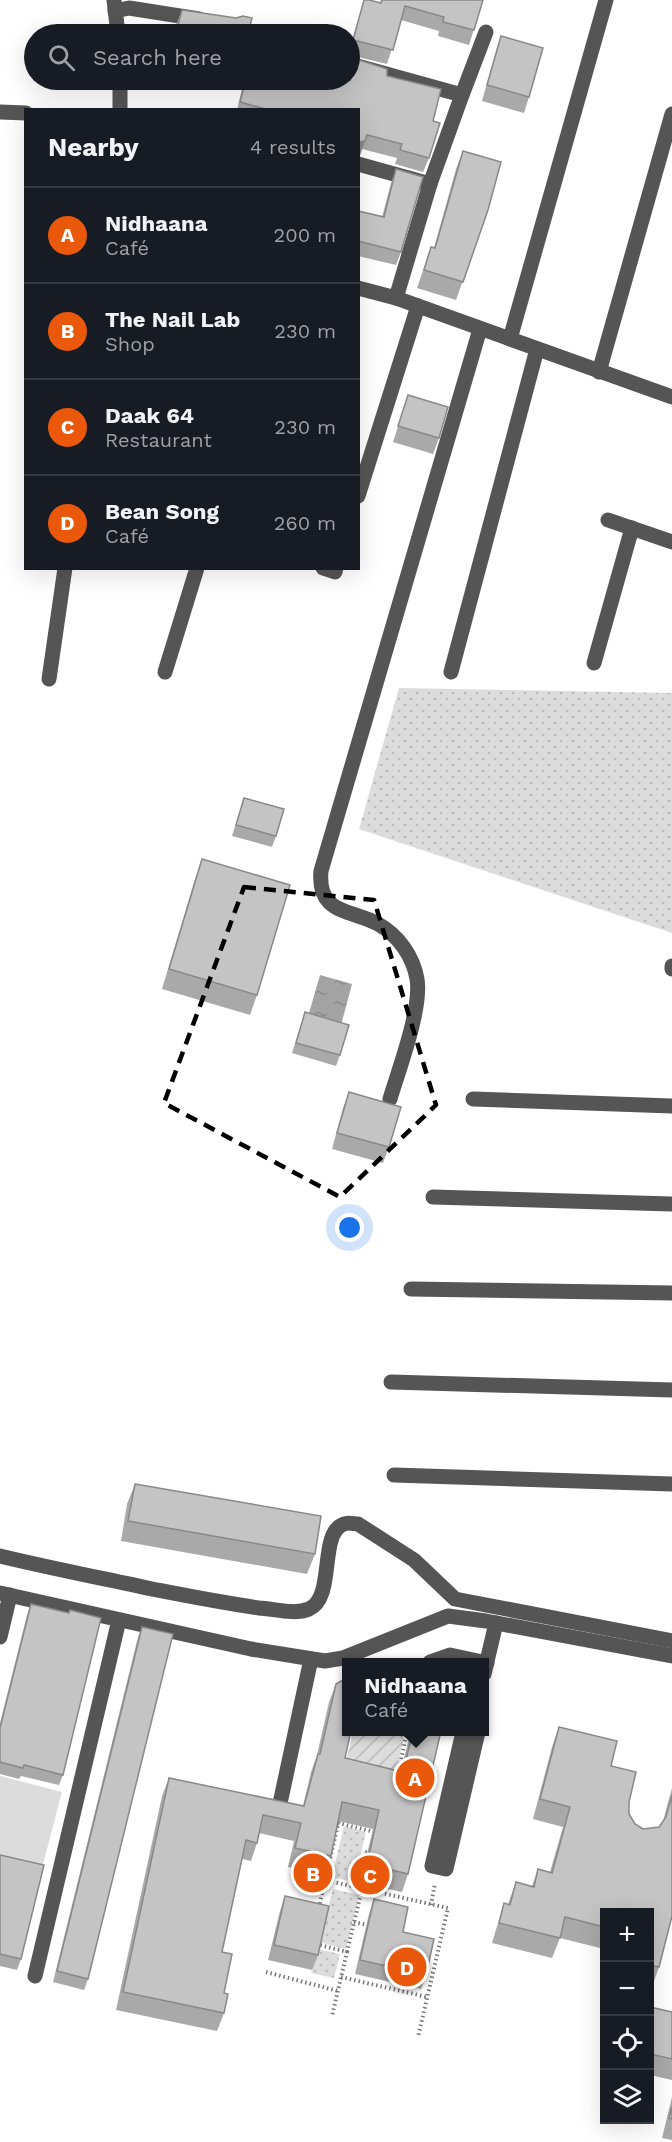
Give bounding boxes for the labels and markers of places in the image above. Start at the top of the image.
pin: A [396,1756,434,1800]
pin: B [294,1850,332,1896]
pin: C [350,1852,389,1898]
pin: D [388,1944,426,1990]

